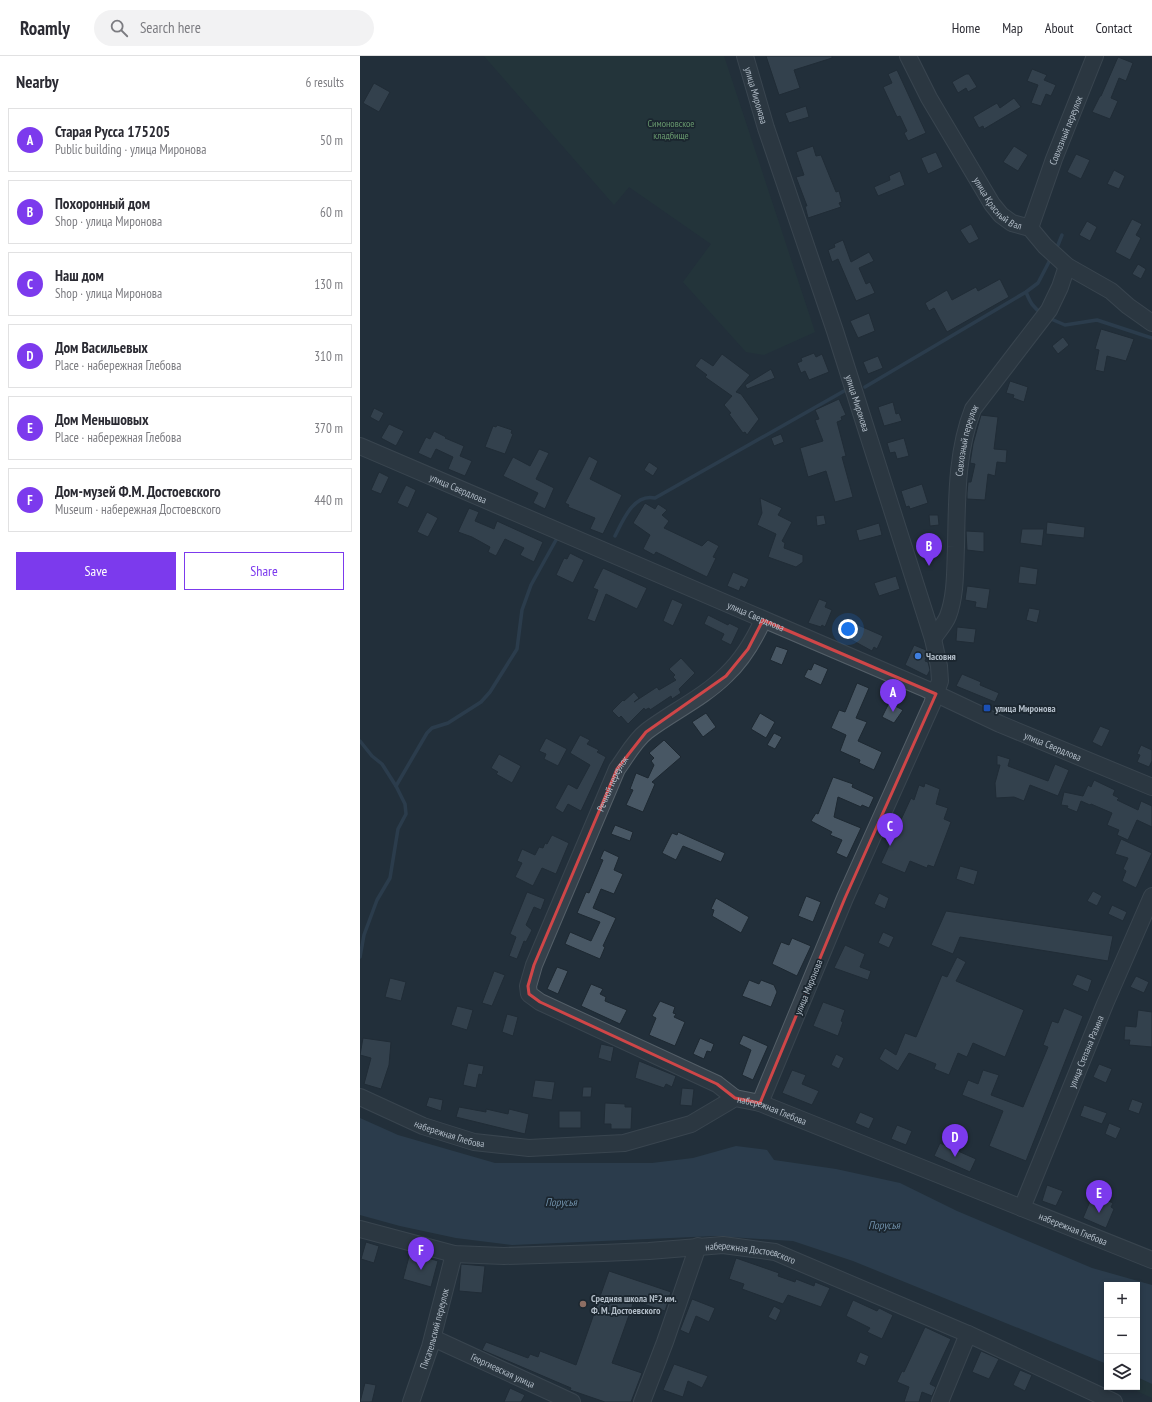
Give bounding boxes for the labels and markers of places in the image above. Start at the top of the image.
pin: B [916,533,942,566]
place label: Часовня [926,650,956,663]
marker: Часовня [913,651,923,661]
pin: A [880,679,906,712]
place label: улица Миронова [994,702,1056,715]
marker: улица Миронова [982,703,992,713]
pin: C [877,813,903,846]
pin: D [942,1124,968,1157]
pin: E [1086,1180,1112,1213]
pin: F [408,1237,434,1270]
place label: Средняя школа №2 им. Ф. М. Достоевского [591,1292,677,1317]
marker: Средняя школа №2 им. Ф. М. Достоевского [578,1299,588,1309]

